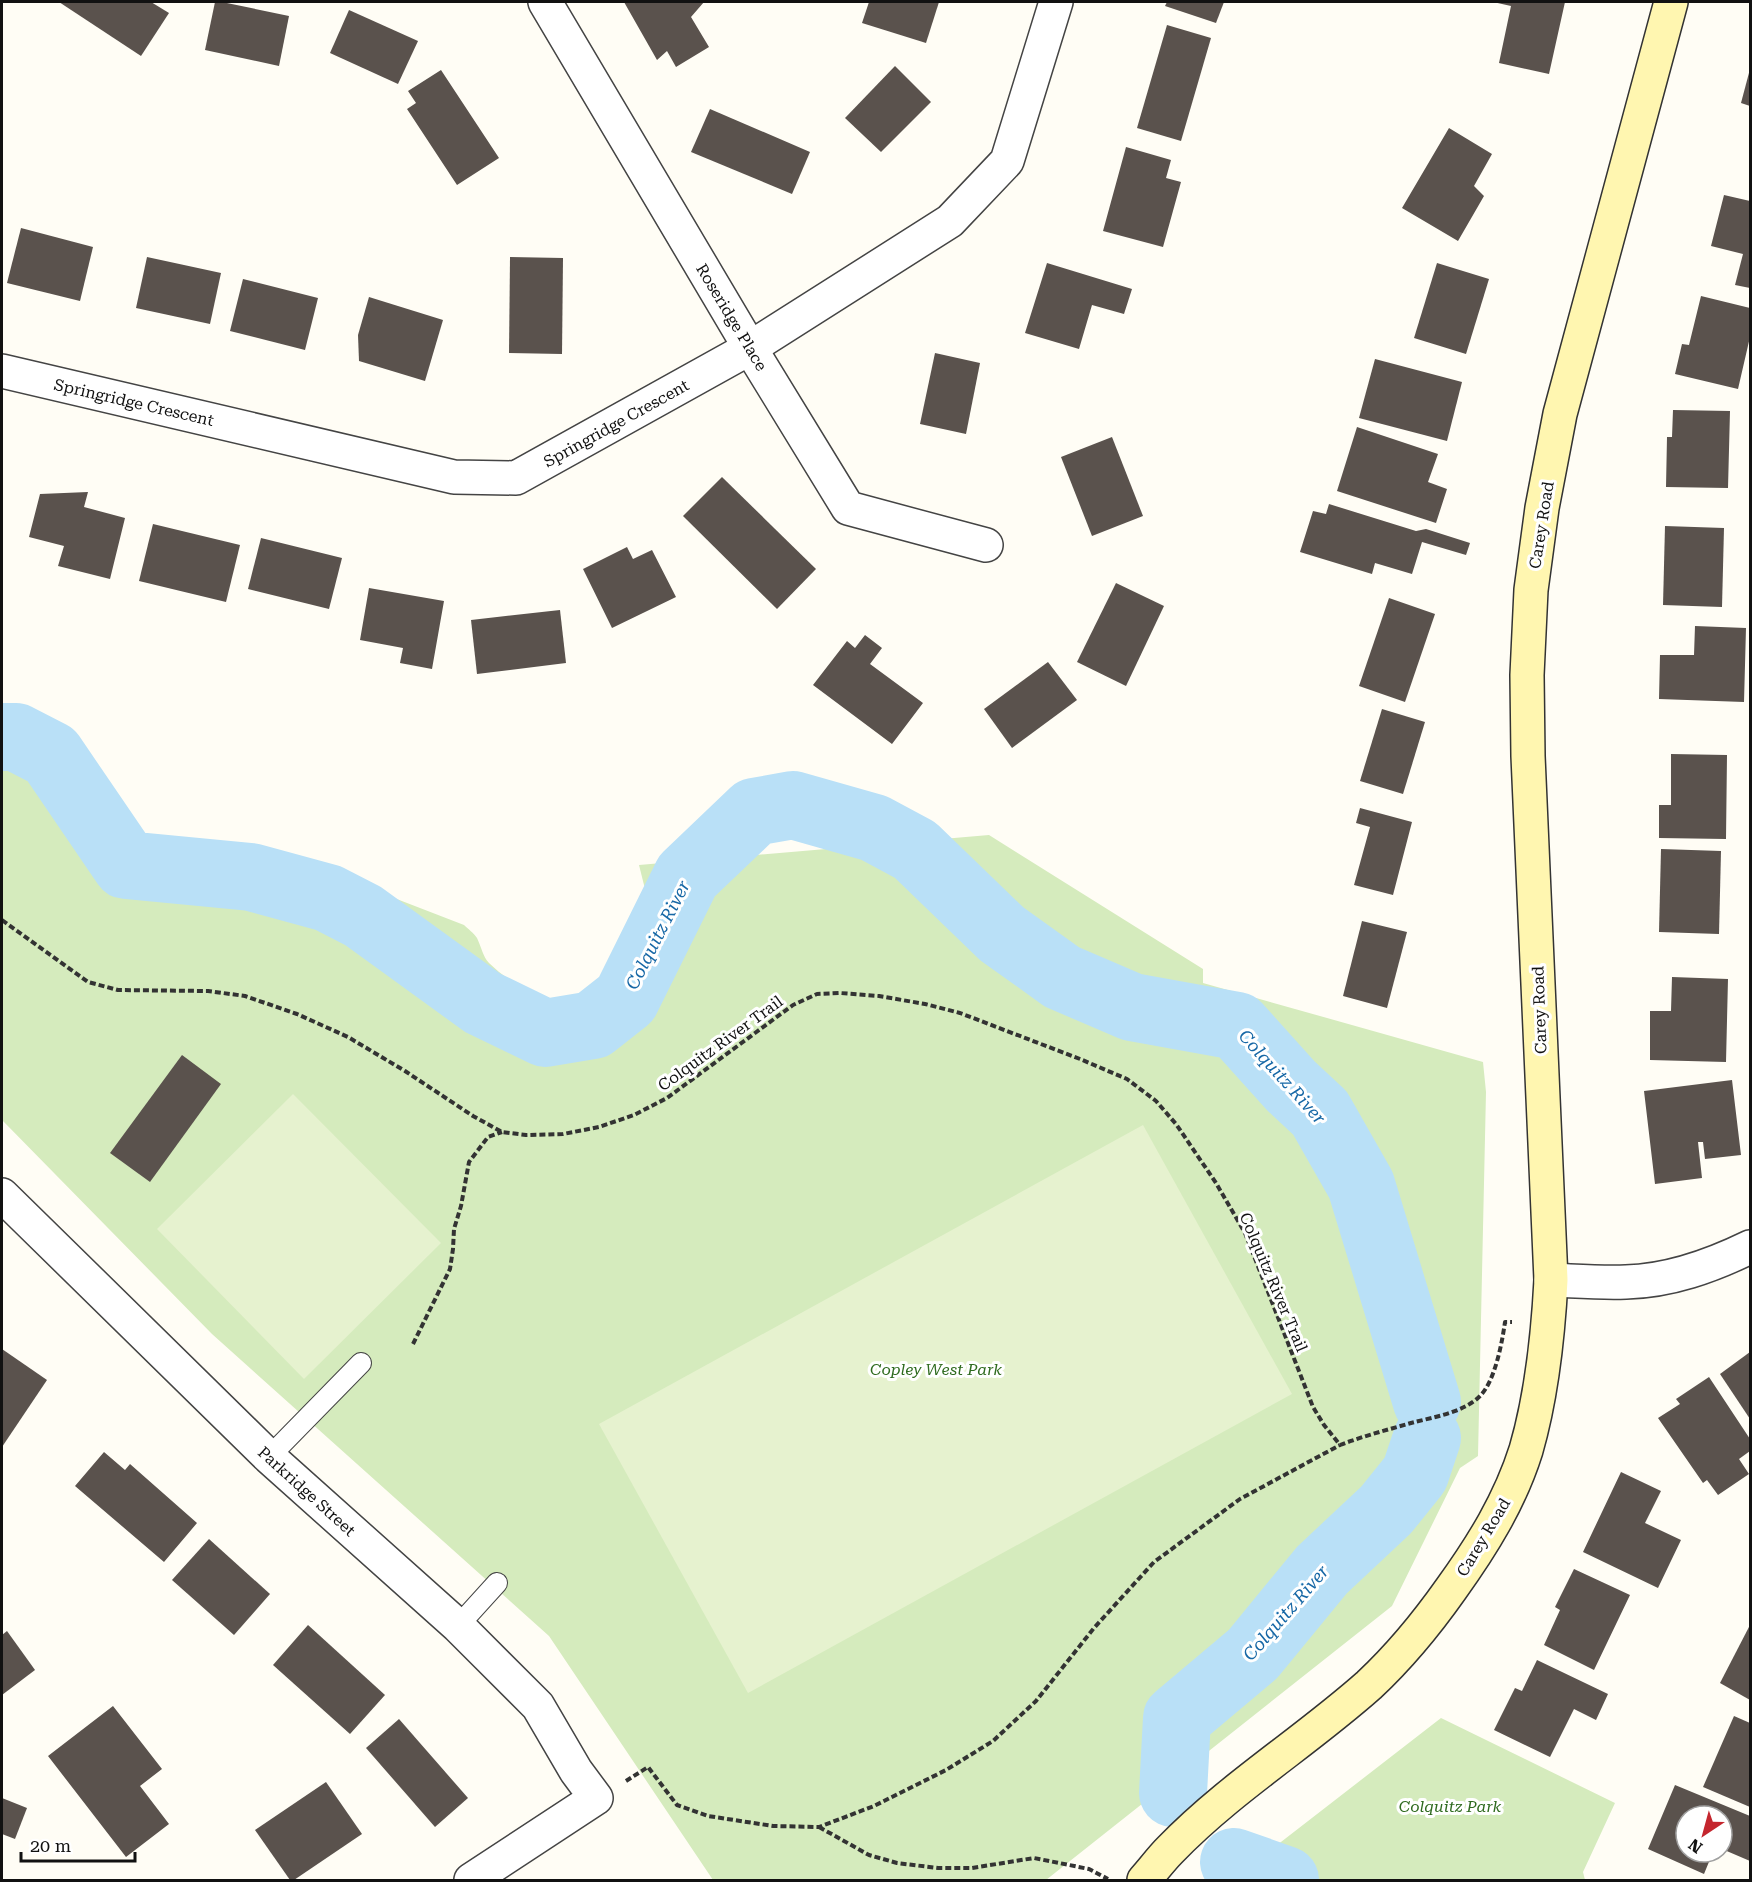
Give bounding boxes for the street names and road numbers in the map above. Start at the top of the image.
street label: Roseridge Place [692,260,771,375]
street label: Springridge Crescent [52,375,216,430]
street label: Springridge Crescent [540,376,692,471]
street label: Carey Road [1525,480,1558,570]
street label: Carey Road [1528,966,1551,1054]
street label: Colquitz River Trail [654,992,786,1095]
street label: Colquitz River Trail [1236,1210,1312,1355]
street label: Parkridge Street [254,1443,359,1540]
street label: Carey Road [1453,1495,1514,1580]

